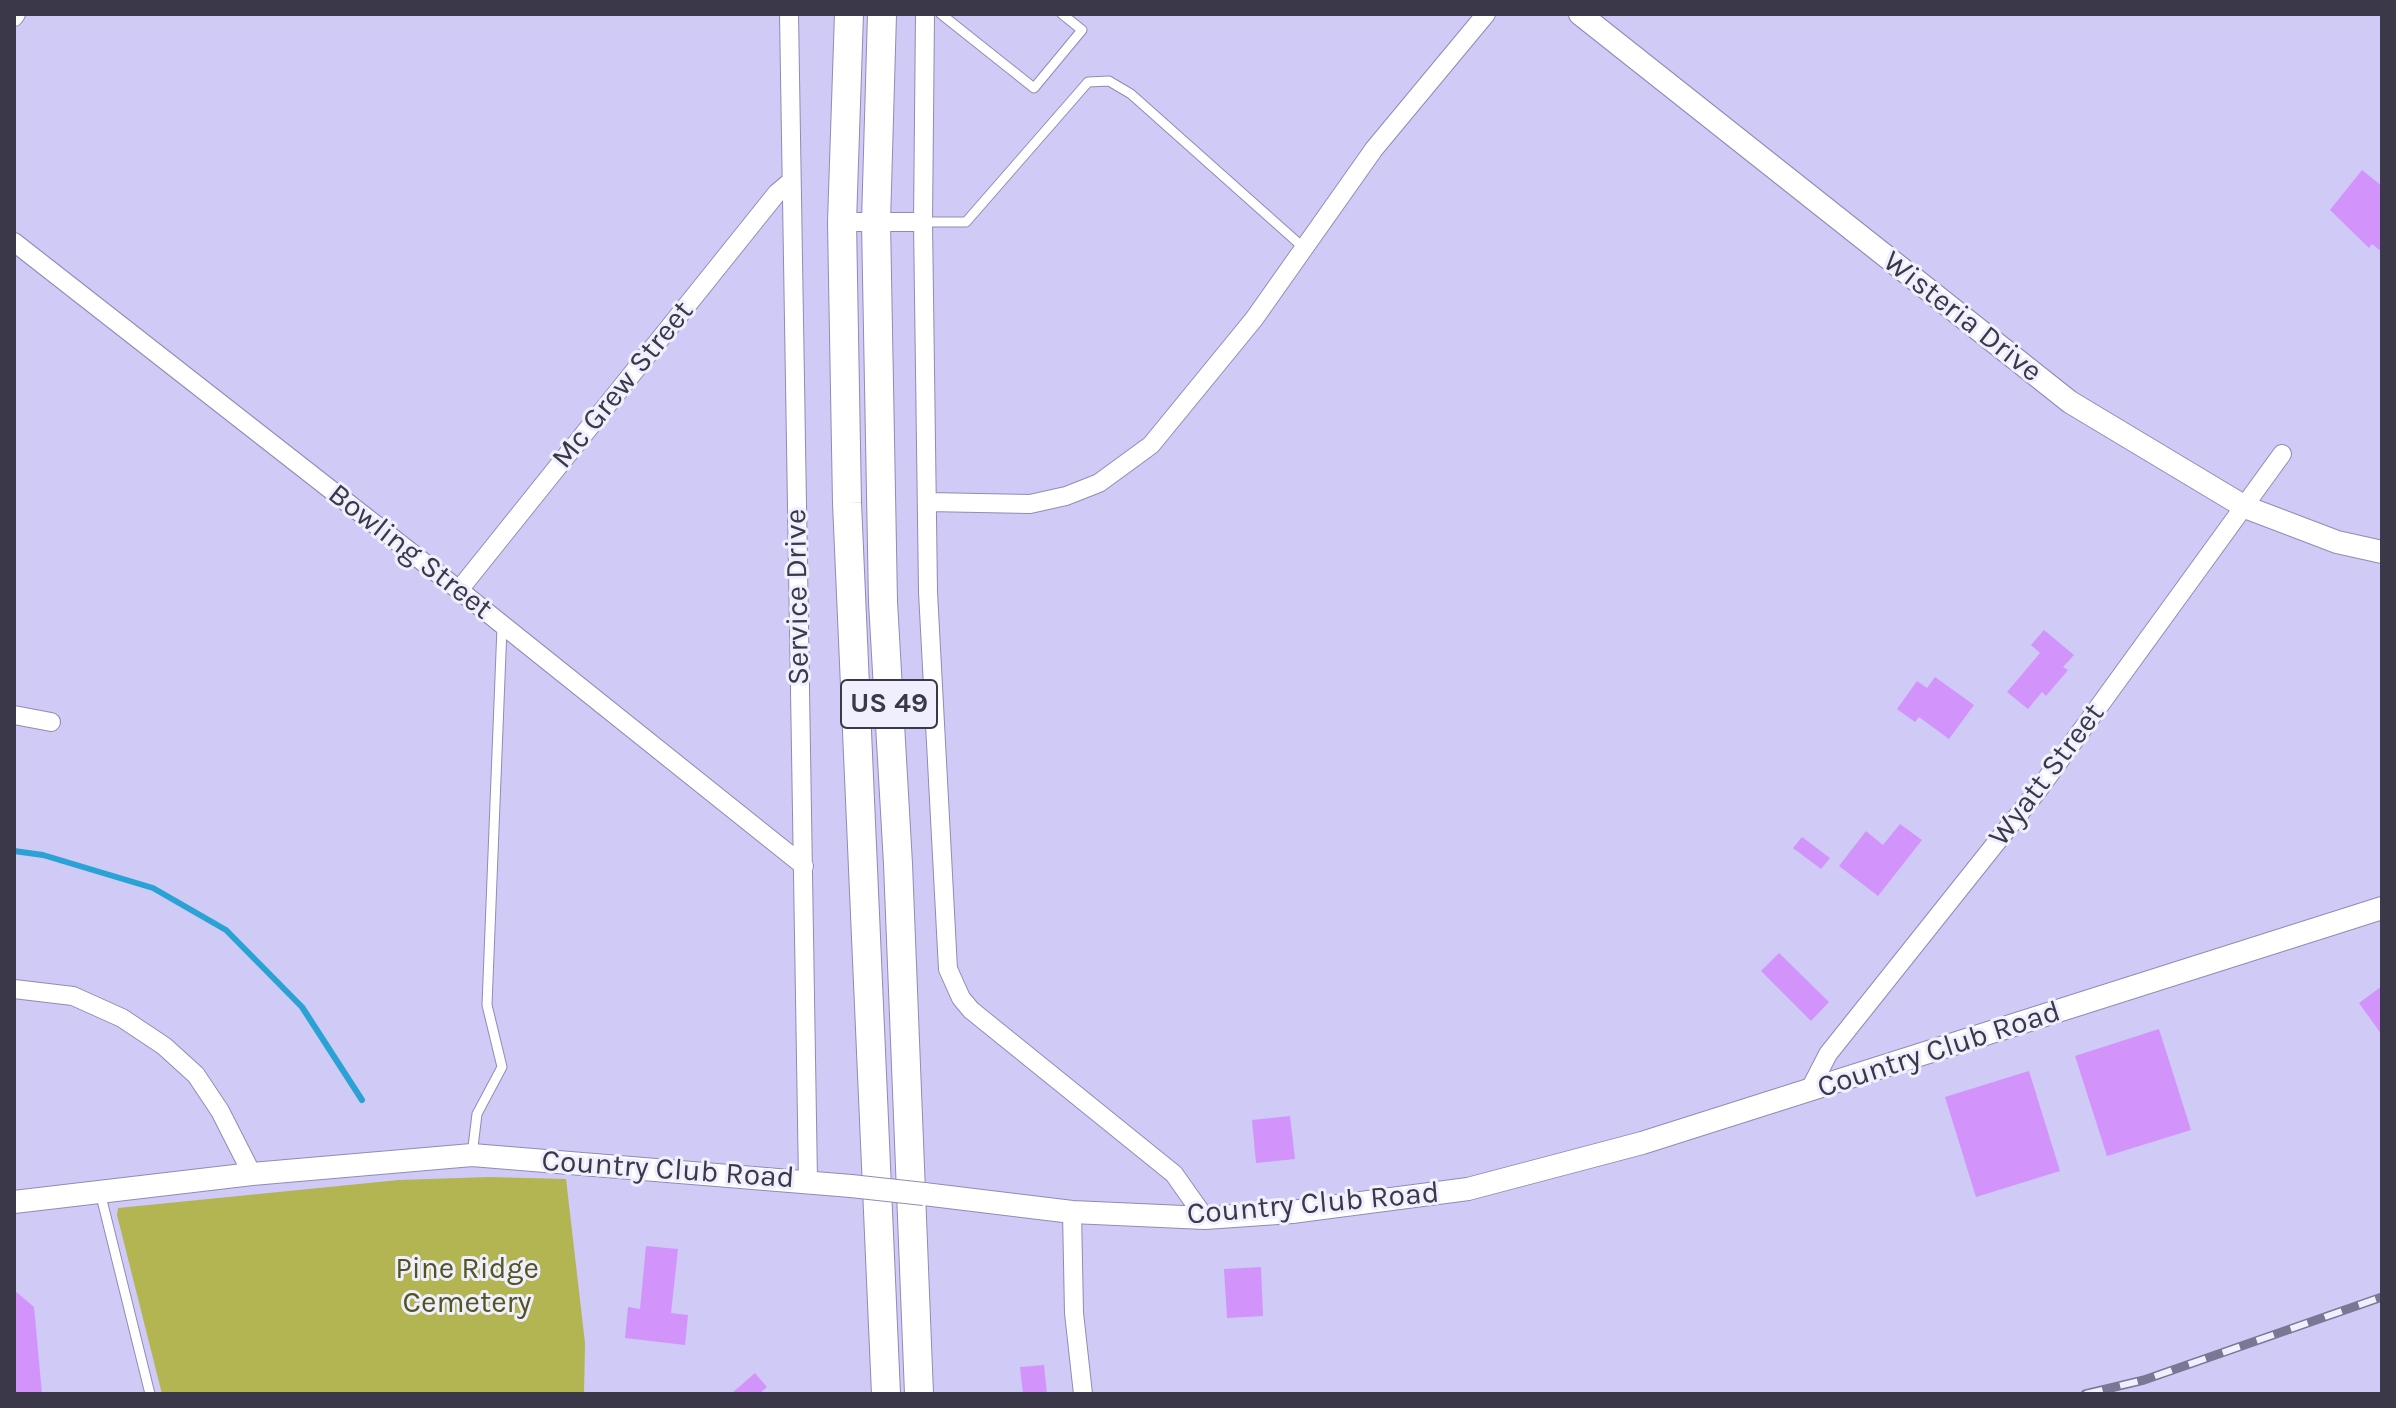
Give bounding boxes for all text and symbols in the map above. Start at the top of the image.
street label: Wisteria Drive [1875,244,2049,390]
street label: Mc Grew Street [545,294,701,476]
street label: Bowling Street [321,477,499,627]
street label: Service Drive [778,508,818,686]
road number: US 49 [841,680,937,728]
street label: Wyatt Street [1982,697,2112,853]
street label: Country Club Road [1813,994,2065,1106]
street label: Country Club Road [540,1143,796,1197]
street label: Country Club Road [1185,1175,1441,1233]
park label: Pine Ridge Cemetery [395,1251,539,1322]

